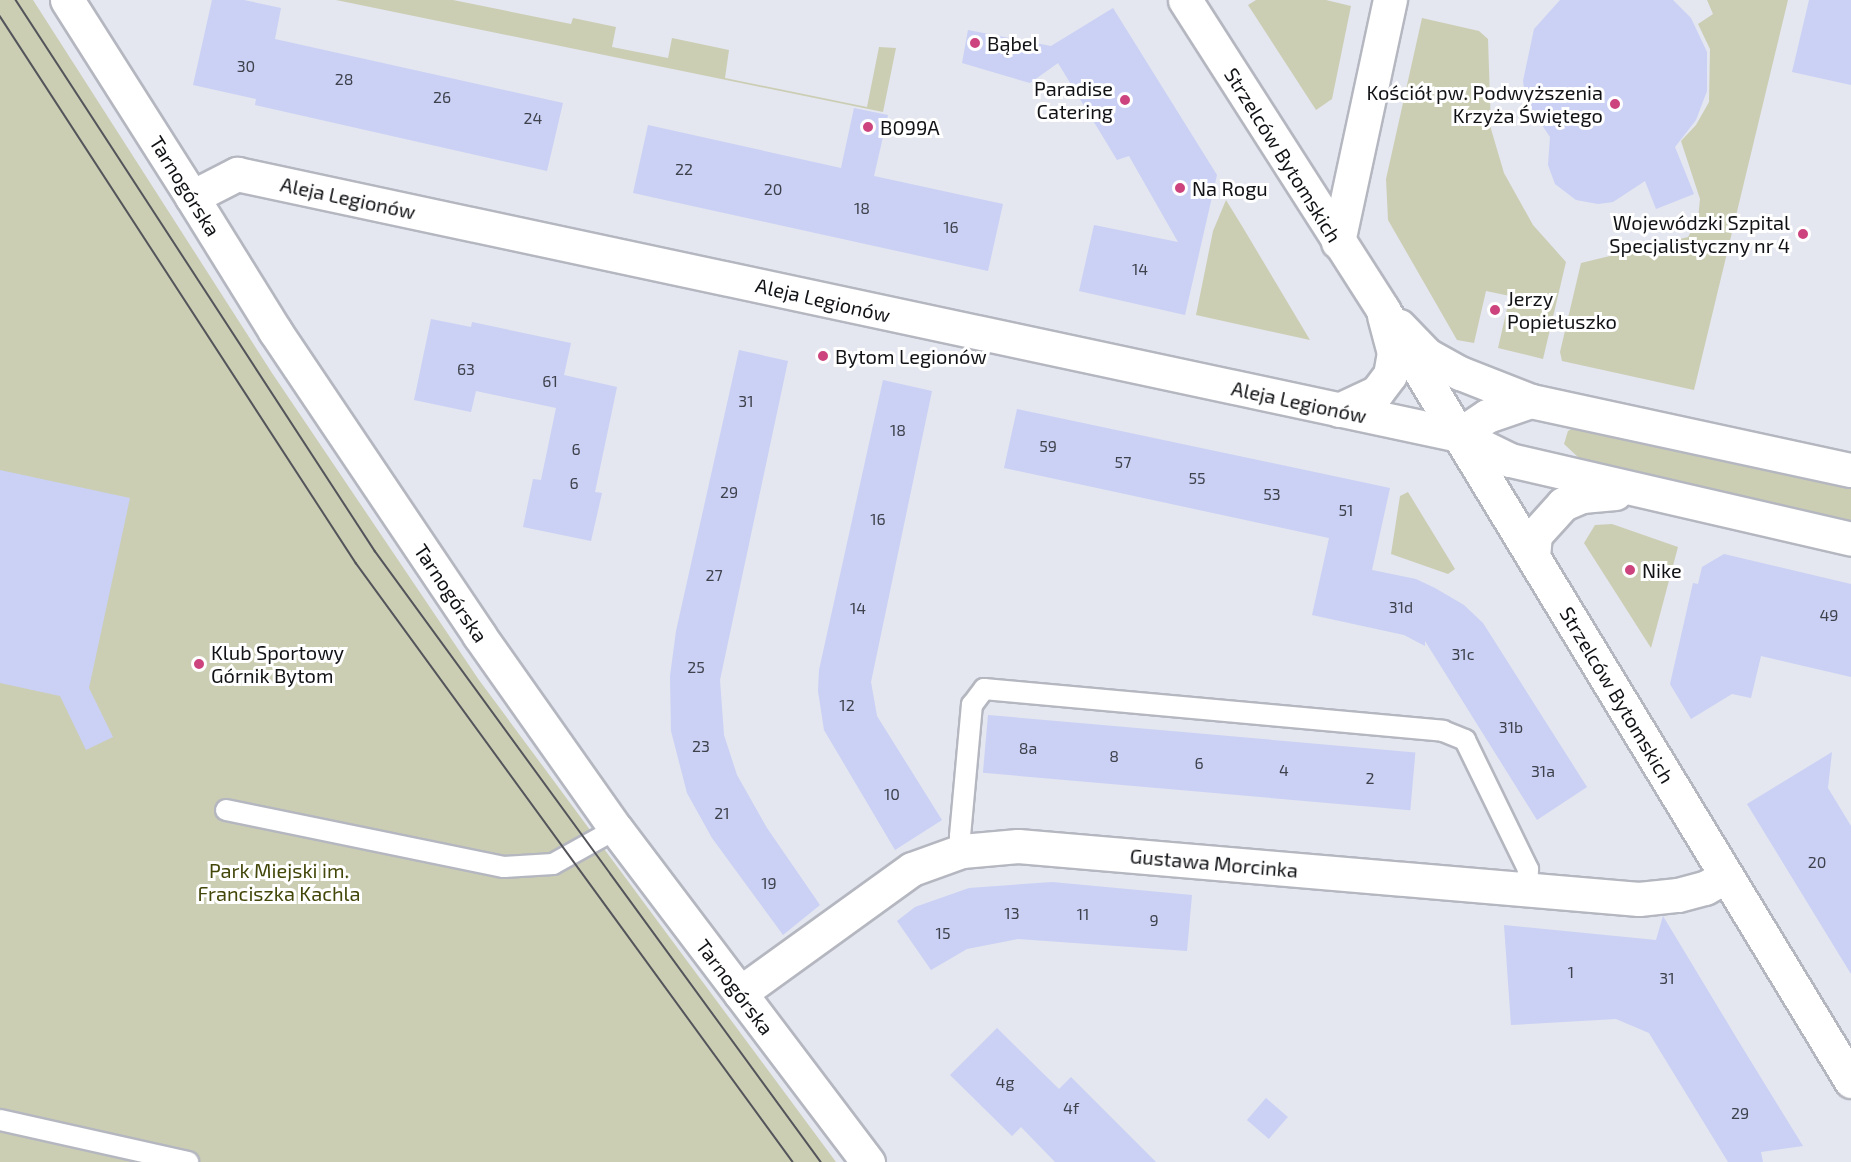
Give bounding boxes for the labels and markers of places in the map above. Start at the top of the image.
place label: Bąbel [987,31,1038,55]
marker: Bąbel [968,36,982,50]
place label: Paradise Catering [1034,77,1113,124]
place label: Kościół pw. Podwyższenia Krzyża Świętego [1366,80,1603,127]
marker: Paradise Catering [1118,93,1132,107]
marker: Kościół pw. Podwyższenia Krzyża Świętego [1608,97,1622,111]
place label: B099A [880,115,940,139]
marker: B099A [861,120,875,134]
place label: Na Rogu [1192,176,1268,200]
marker: Na Rogu [1173,181,1187,195]
place label: Wojewódzki Szpital Specjalistyczny nr 4 [1609,210,1790,257]
marker: Wojewódzki Szpital Specjalistyczny nr 4 [1794,225,1812,243]
place label: Jerzy Popiełuszko [1507,286,1617,333]
marker: Jerzy Popiełuszko [1488,303,1502,317]
place label: Bytom Legionów [835,344,987,368]
marker: Bytom Legionów [816,349,830,363]
place label: Nike [1642,558,1682,582]
marker: Nike [1623,563,1637,577]
place label: Klub Sportowy Górnik Bytom [211,640,344,687]
marker: Klub Sportowy Górnik Bytom [192,657,206,671]

